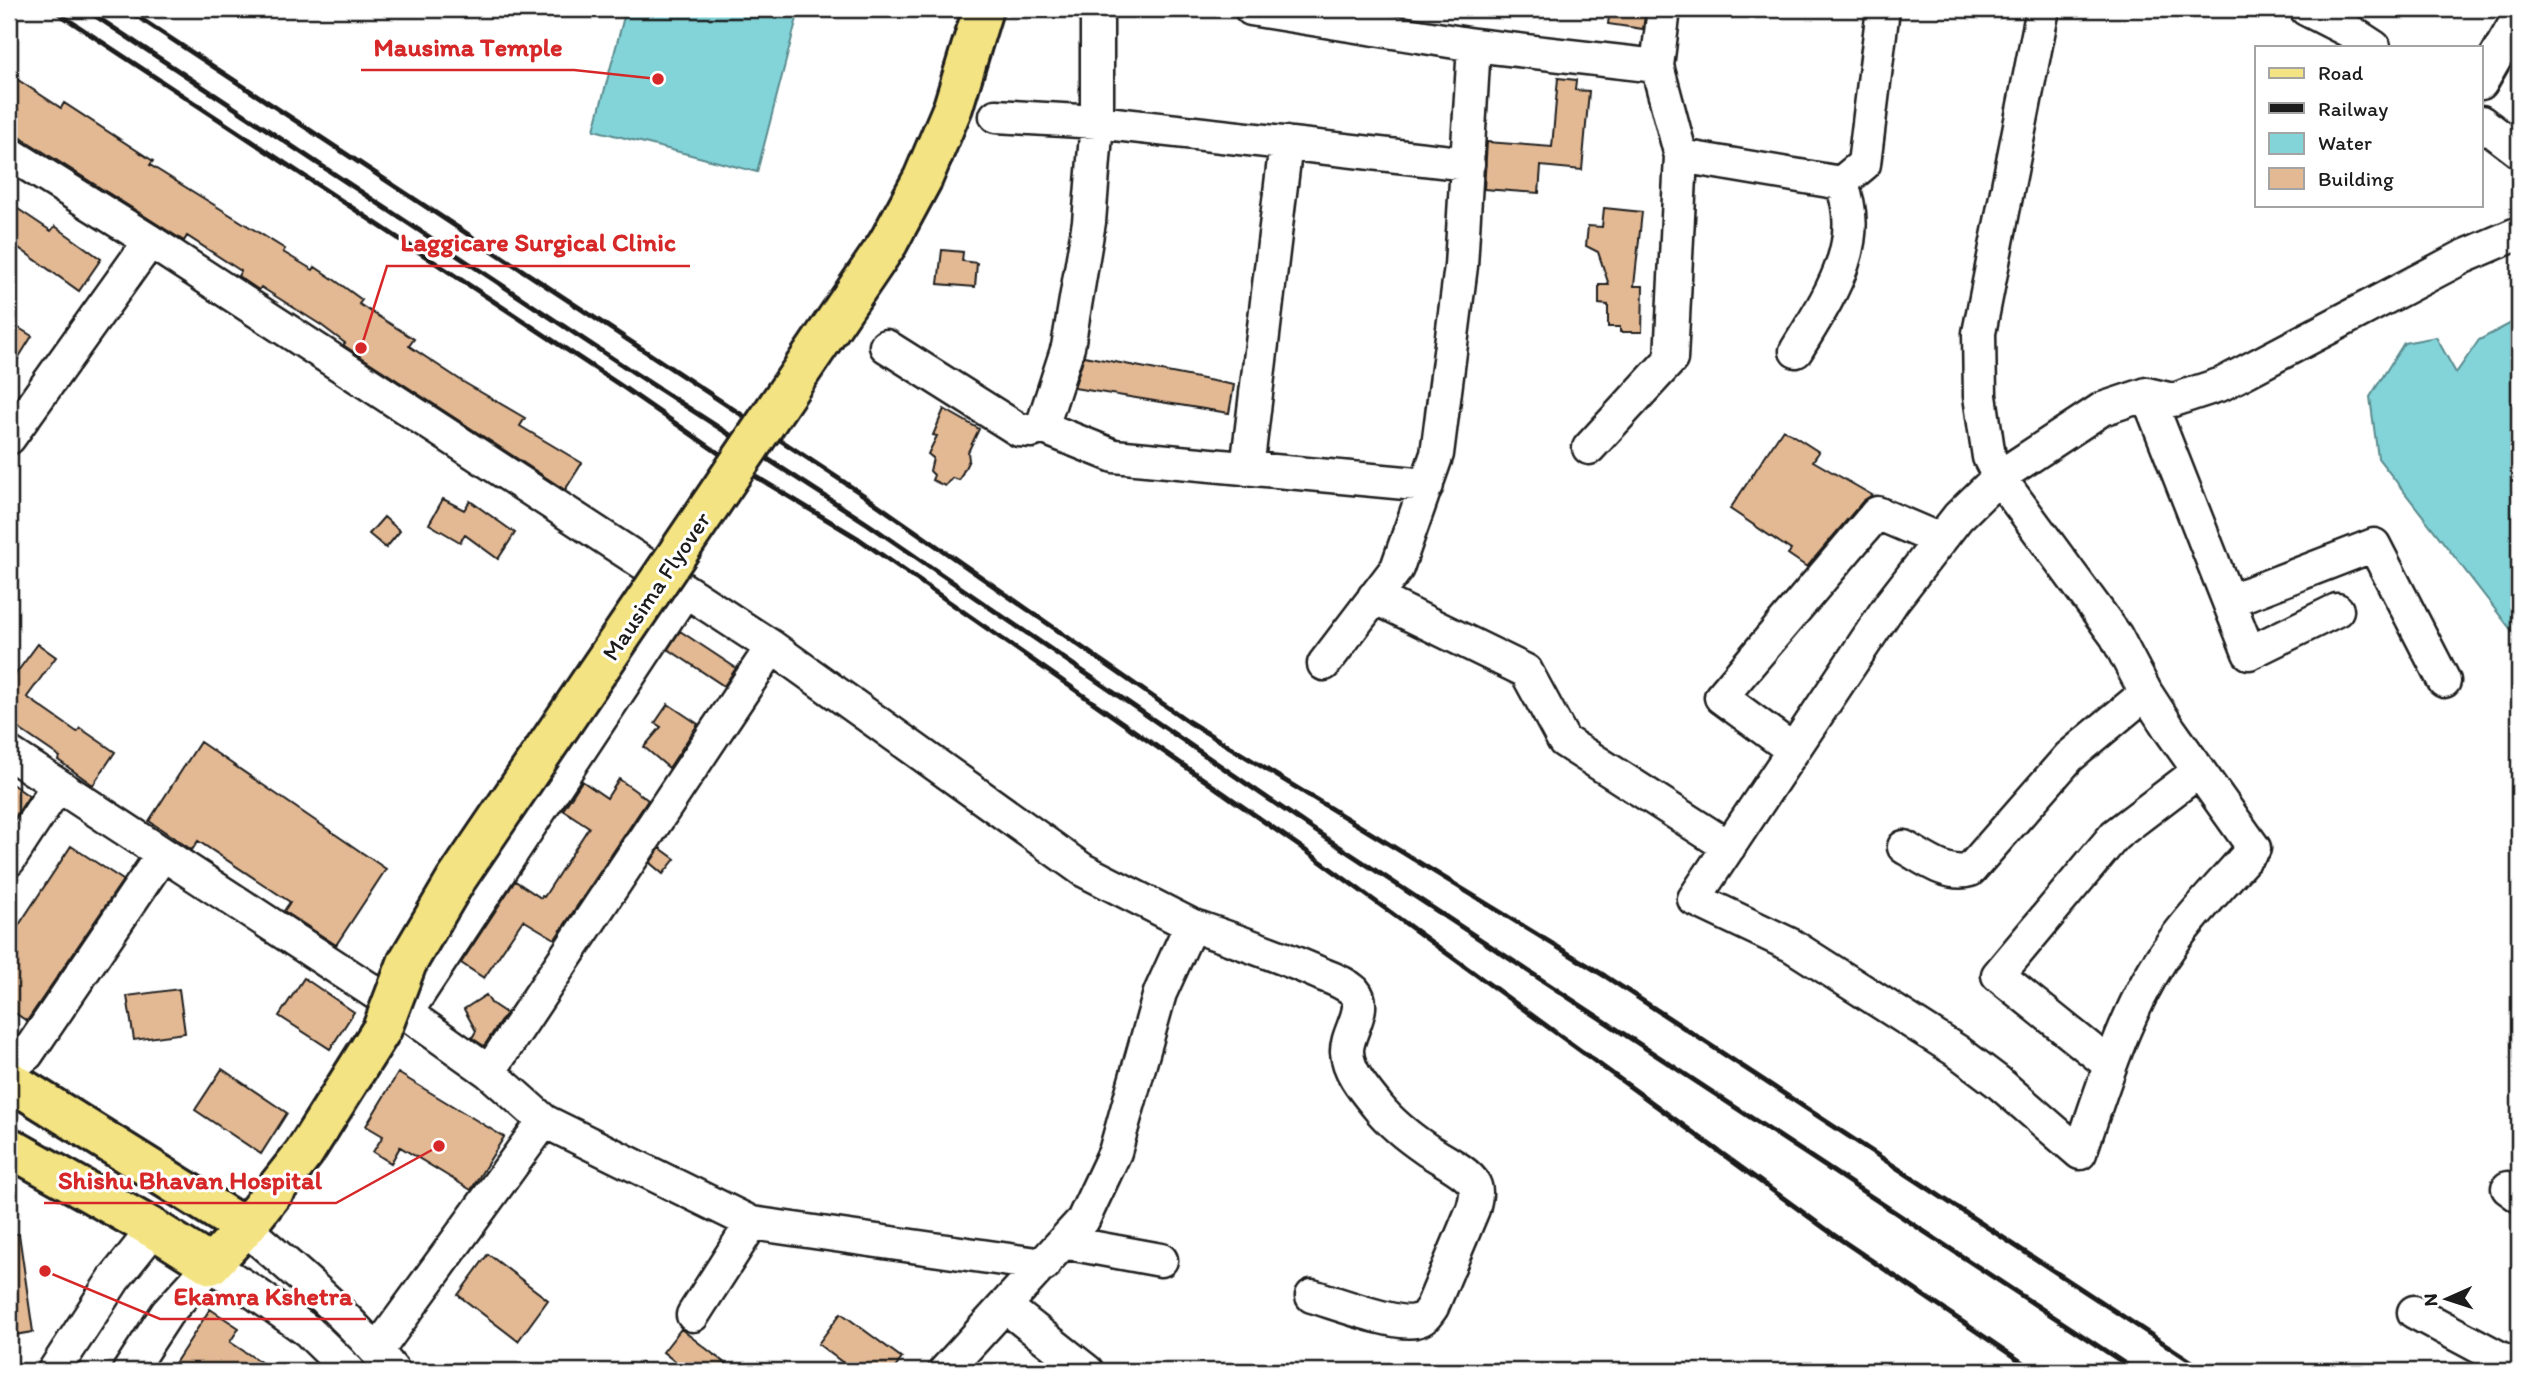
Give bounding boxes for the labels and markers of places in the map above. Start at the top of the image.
callout: Mausima Temple [361,23,574,70]
callout: Laggicare Surgical Clinic [387,219,690,266]
callout: Shishu Bhavan Hospital [44,1156,336,1203]
callout: Ekamra Kshetra [160,1272,366,1319]

